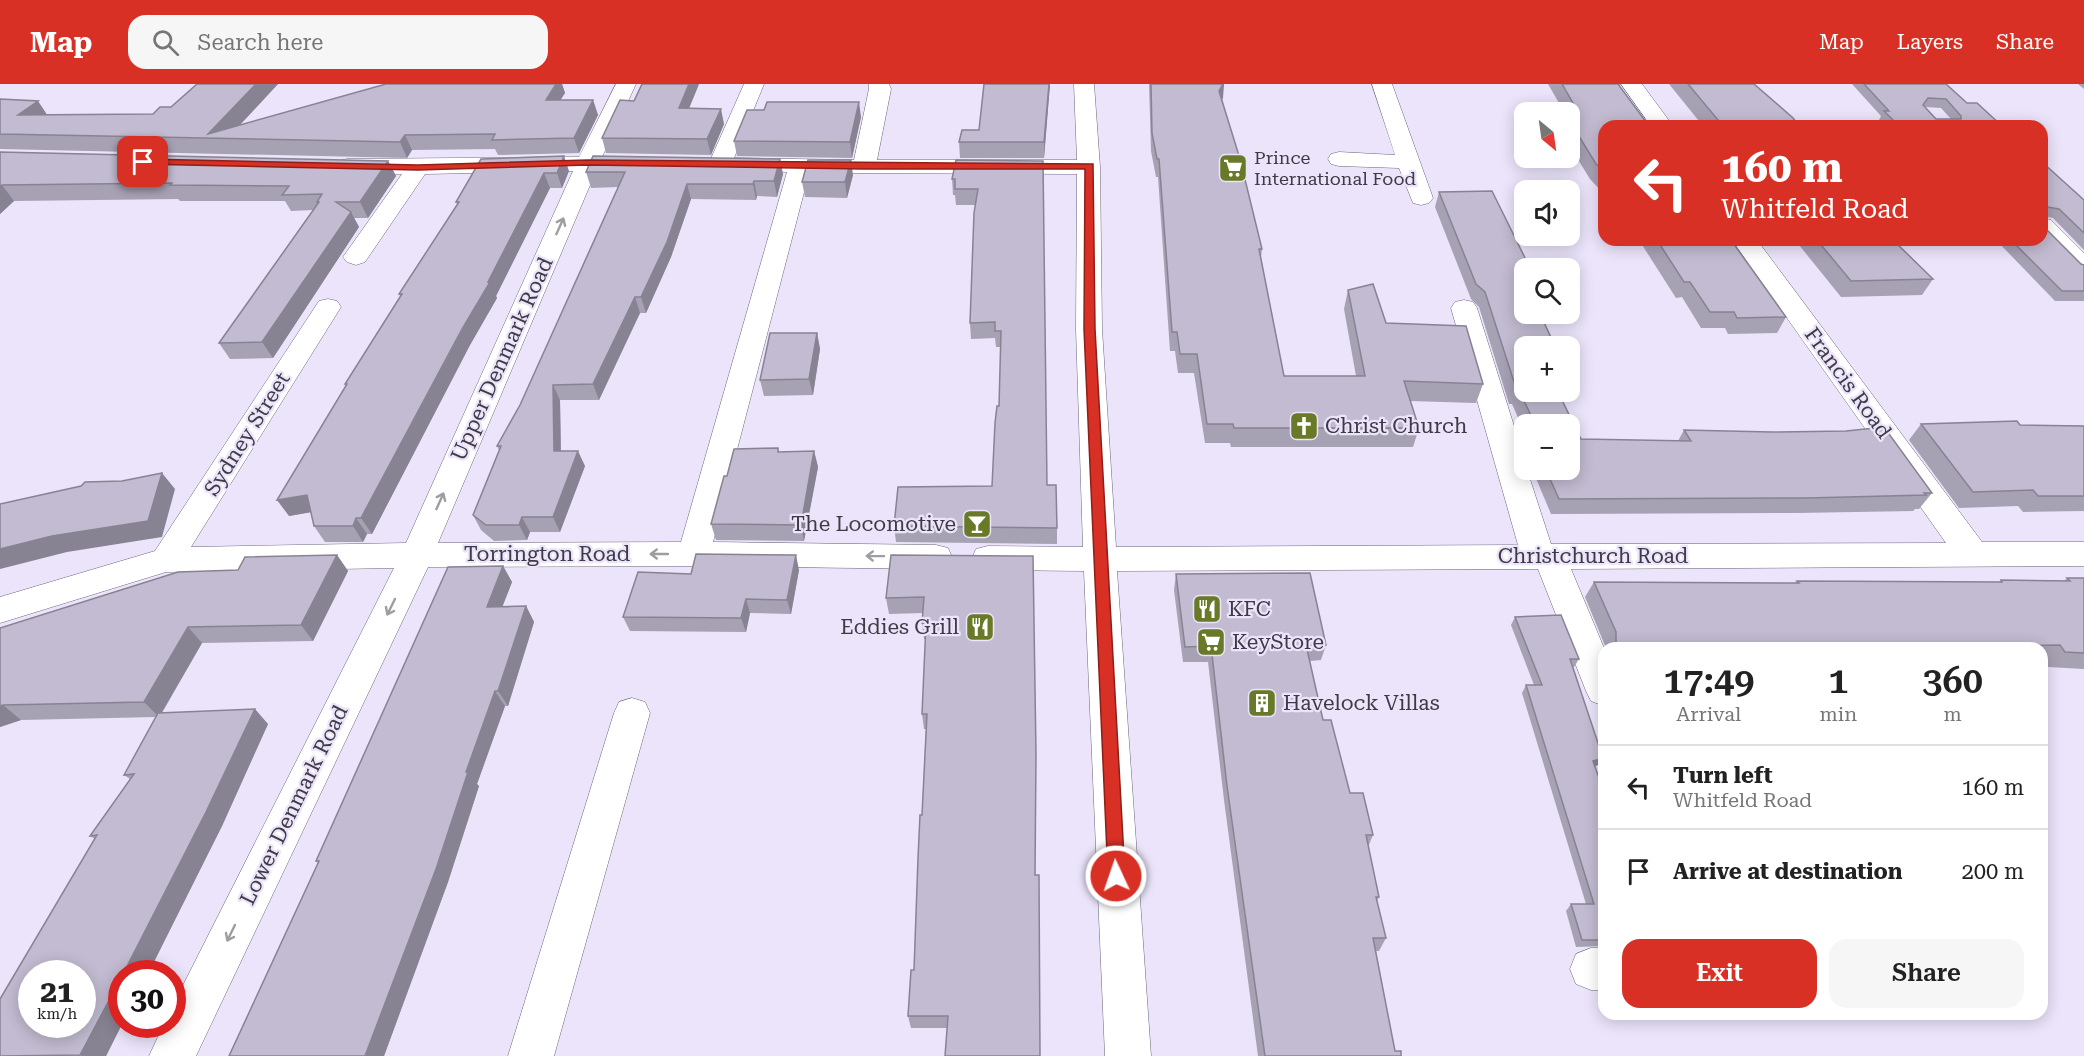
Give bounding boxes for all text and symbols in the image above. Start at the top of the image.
search box [128,15,548,69]
text: Map [30,26,92,59]
icon: search [149,26,182,59]
text: Search here [197,30,323,55]
text: Map [1819,30,1864,54]
text: Layers [1897,30,1963,54]
text: Share [1996,30,2054,54]
north arrow [1514,102,1580,168]
map controls [1514,102,1580,480]
pin [117,136,168,187]
text: 160 m [1721,143,1843,192]
icon: left [1622,144,1700,222]
icon: arrive [126,145,159,178]
place label: Prince International Food [1254,147,1416,189]
supermarket icon: Prince International Food [1217,152,1249,184]
button: sound [1514,180,1580,246]
text: Whitfeld Road [1721,193,1909,225]
one-way arrow [555,218,566,236]
street label: Upper Denmark Road [446,253,558,464]
button: search [1514,258,1580,324]
street label: Francis Road [1800,323,1897,444]
button: + [1514,336,1580,402]
street label: Sydney Street [199,368,295,500]
church icon: Christ Church [1288,410,1320,442]
place label: Christ Church [1325,414,1468,438]
button: − [1514,414,1580,480]
one-way arrow [435,493,446,511]
bar icon: The Locomotive [961,508,993,540]
place label: The Locomotive [791,512,956,536]
street label: Torrington Road [464,542,631,566]
street label: Christchurch Road [1498,544,1689,568]
one-way arrow [649,548,669,560]
one-way arrow [865,550,885,562]
restaurant icon: KFC [1191,593,1223,625]
place label: KFC [1228,597,1271,621]
one-way arrow [384,598,396,616]
restaurant icon: Eddies Grill [964,611,996,643]
place label: Eddies Grill [840,615,959,639]
supermarket icon: KeyStore [1195,626,1227,658]
place label: KeyStore [1232,630,1324,654]
text: 17:49 [1663,660,1754,702]
text: 1 [1828,660,1848,702]
text: 360 [1922,660,1983,702]
building icon: Havelock Villas [1246,687,1278,719]
place label: Havelock Villas [1283,691,1440,715]
street label: Lower Denmark Road [235,701,353,909]
text: Arrival [1676,702,1741,726]
text: min [1820,702,1857,726]
text: m [1943,702,1962,726]
text: Turn left [1673,763,1773,788]
icon: left [1622,771,1655,804]
text: 160 m [1961,775,2024,800]
text: Whitfeld Road [1673,788,1812,812]
position arrow [1084,844,1148,908]
icon: arrive [1622,855,1655,888]
text: Arrive at destination [1673,859,1902,884]
text: 200 m [1961,859,2024,884]
one-way arrow [225,924,237,942]
button: Exit [1622,939,1817,1008]
button: Share [1829,939,2024,1008]
speed limit sign: 30 [108,960,186,1038]
text: 21 [40,974,74,1009]
text: km/h [37,1005,77,1023]

